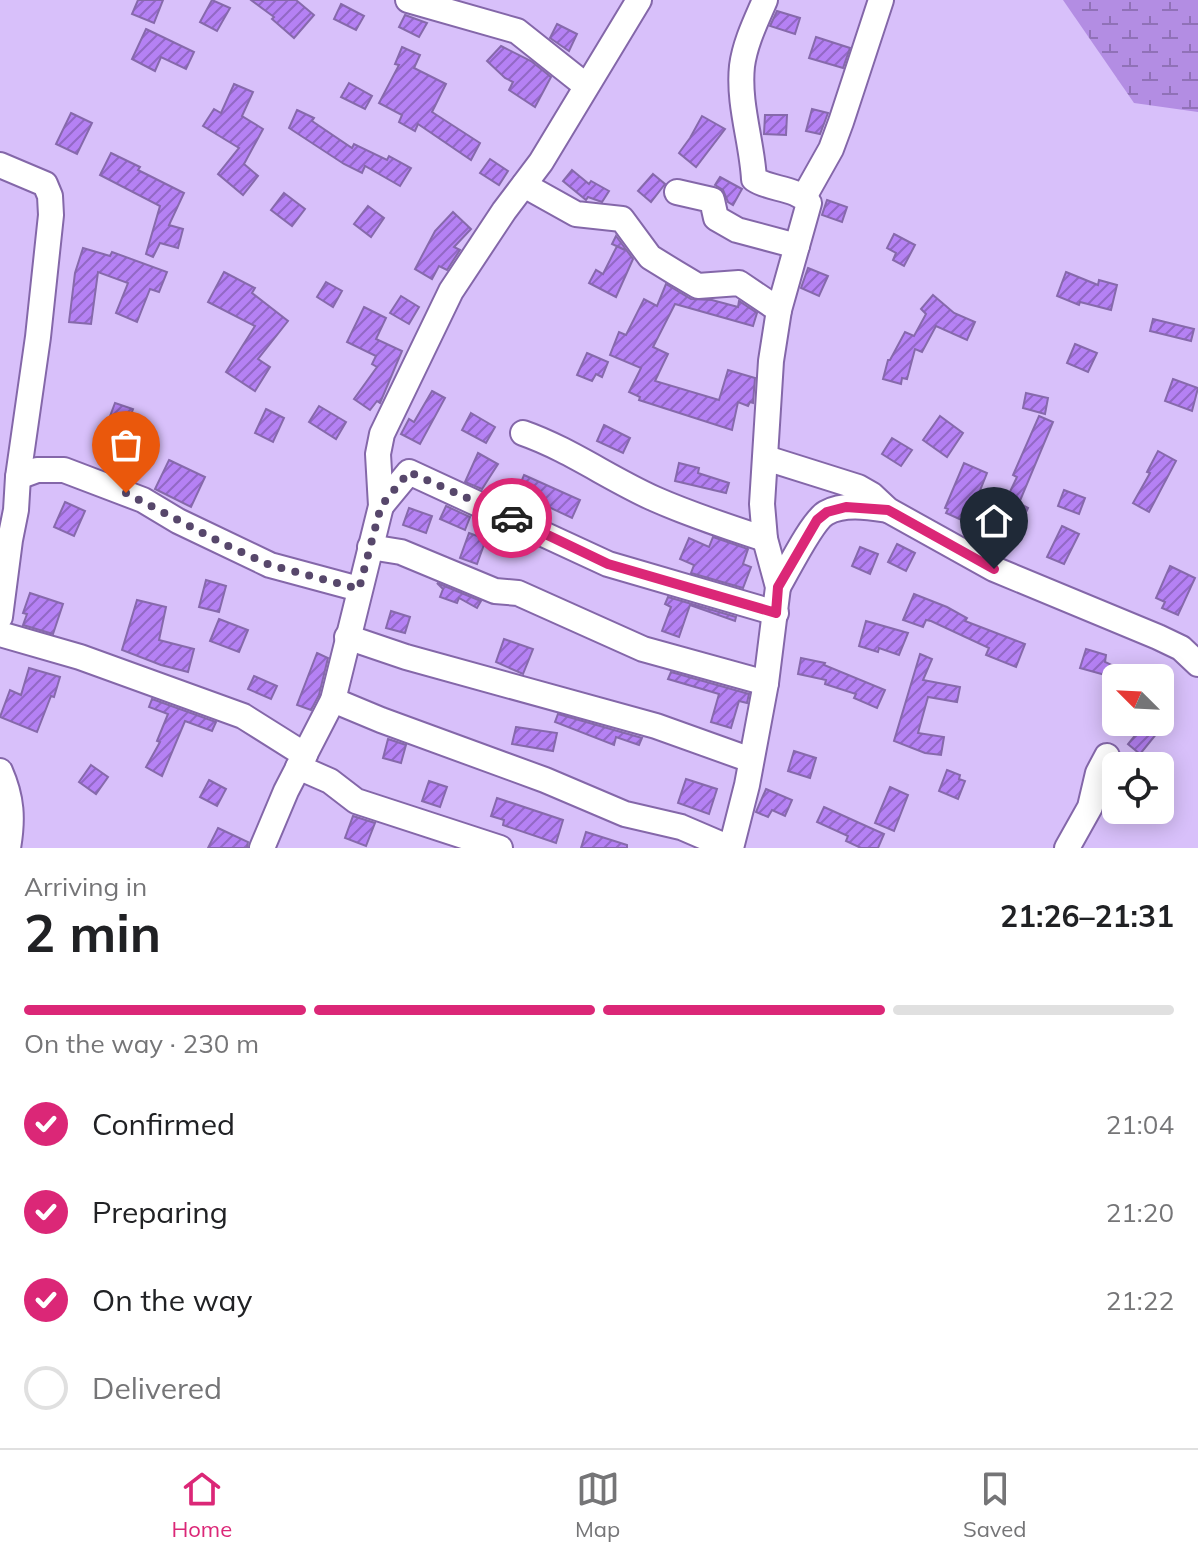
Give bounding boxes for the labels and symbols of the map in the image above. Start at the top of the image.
pin [92,411,160,493]
courier [472,478,552,558]
pin [960,487,1028,569]
north arrow [1102,664,1174,736]

